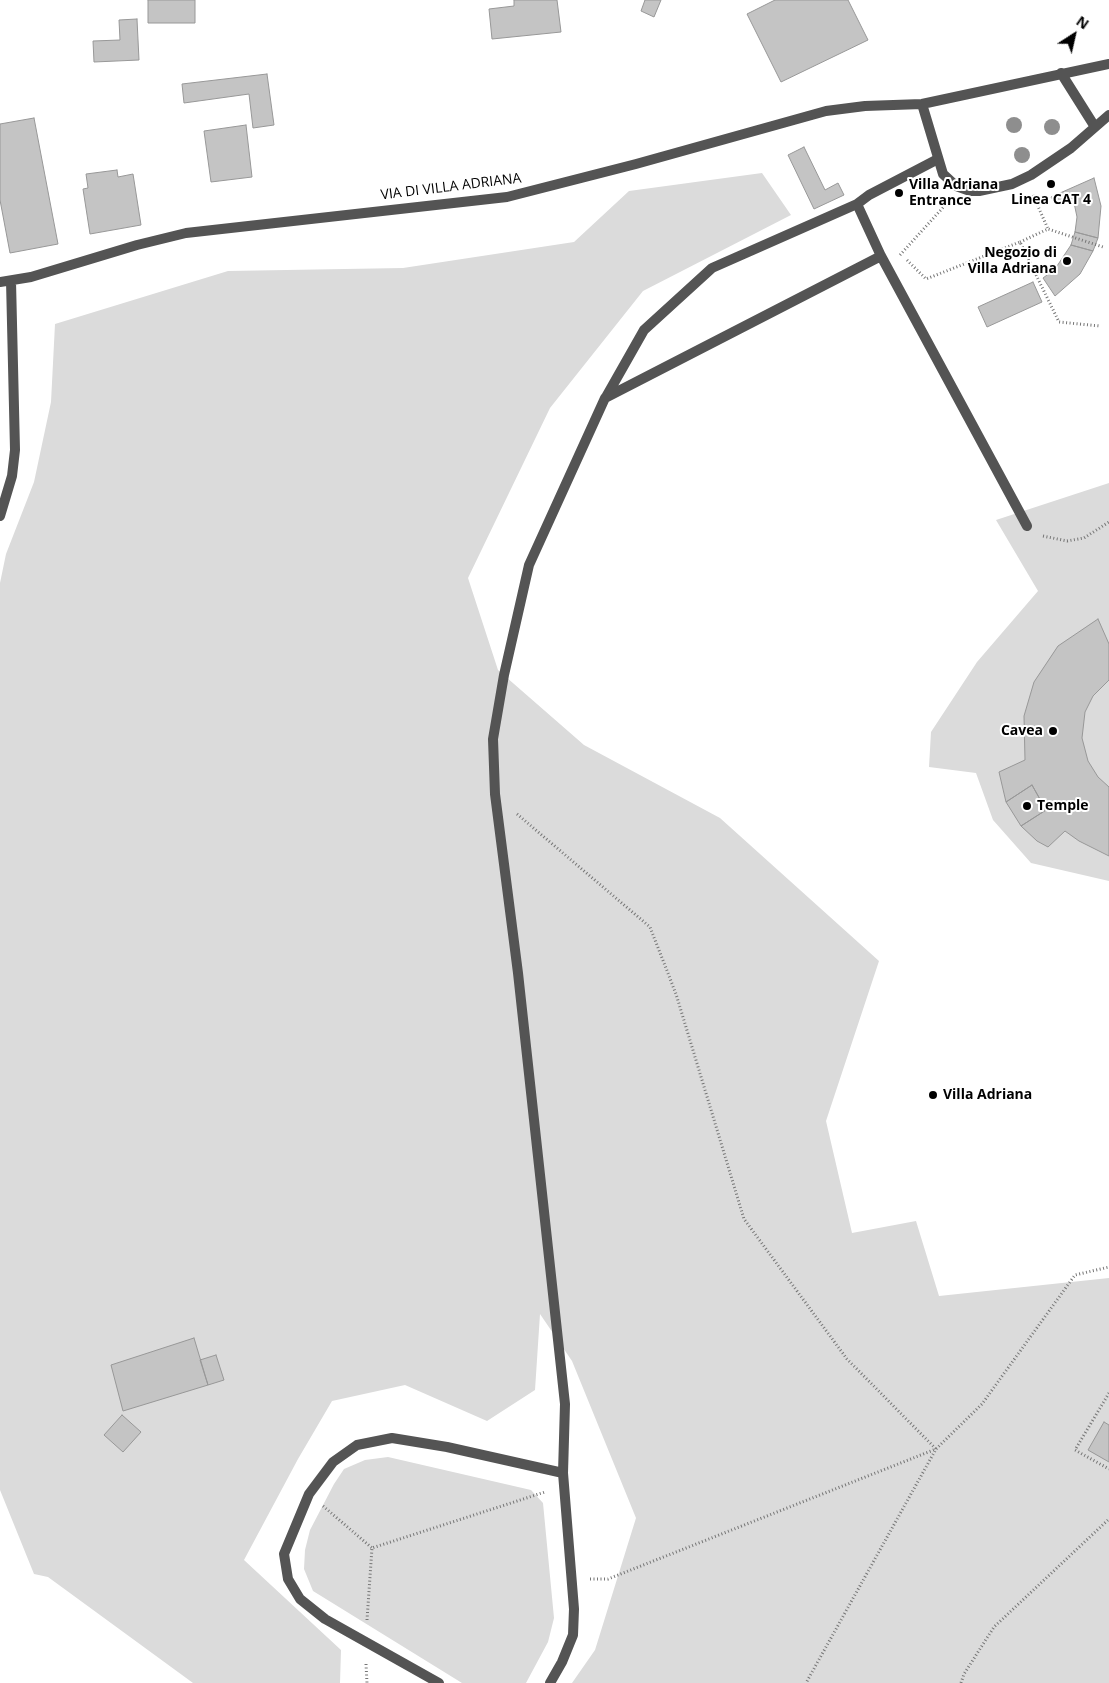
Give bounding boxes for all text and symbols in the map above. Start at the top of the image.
north arrow [1049,10,1099,60]
text: N [1073,11,1093,33]
street label: VIA DI VILLA ADRIANA [380,170,522,204]
place label: Villa Adriana Entrance [909,177,998,210]
marker: Linea CAT 4 [1045,178,1057,190]
marker: Villa Adriana Entrance [893,187,905,199]
place label: Linea CAT 4 [1011,192,1091,208]
place label: Negozio di Villa Adriana [968,245,1057,278]
marker: Negozio di Villa Adriana [1061,255,1073,267]
place label: Cavea [1001,723,1043,739]
marker: Cavea [1047,725,1059,737]
place label: Temple [1037,798,1089,814]
marker: Temple [1021,800,1033,812]
place label: Villa Adriana [943,1087,1032,1103]
marker: Villa Adriana [927,1089,939,1101]

